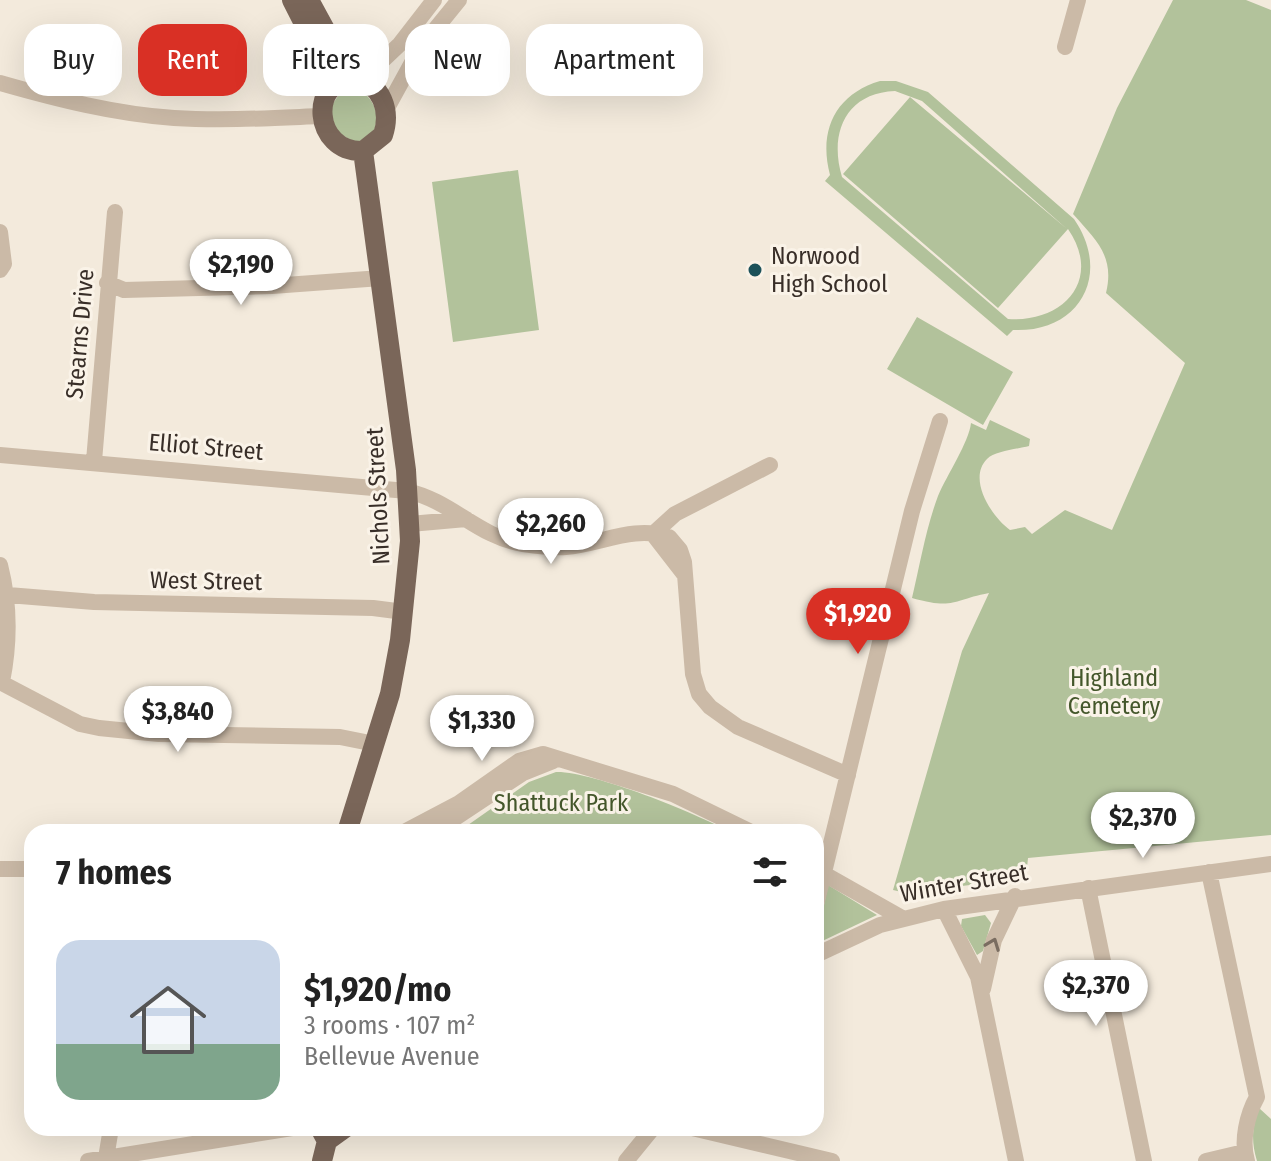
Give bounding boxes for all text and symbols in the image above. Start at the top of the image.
chip: Buy [24,24,122,96]
chip: Rent [138,24,247,96]
chip: Filters [263,24,389,96]
chip: New [405,24,510,96]
chip: Apartment [526,24,703,96]
pin: $2,190 [176,239,306,307]
place label: Norwood High School [771,242,888,298]
text: $2,190 [208,249,274,280]
marker: Norwood High School [746,261,764,279]
street label: Stearns Drive [60,268,100,400]
street label: Nichols Street [360,427,396,565]
street label: Elliot Street [148,428,265,466]
pin: $2,260 [486,498,616,566]
text: $2,260 [516,508,586,539]
street label: West Street [150,566,263,596]
pin: $1,920 [793,588,923,656]
text: $1,920 [824,598,892,629]
park label: Highland Cemetery [1068,664,1160,720]
pin: $3,840 [113,686,243,754]
pin: $1,330 [417,695,547,763]
text: $3,840 [142,696,214,727]
text: $1,330 [448,705,516,736]
park label: Shattuck Park [494,789,629,817]
pin: $2,370 [1078,792,1208,860]
text: $2,370 [1109,802,1177,833]
icon: filters [748,850,792,894]
text: 7 homes [56,852,172,893]
street label: Winter Street [898,858,1030,908]
one-way arrow [983,938,1000,952]
pin: $2,370 [1031,960,1161,1028]
text: $1,920/mo [304,969,451,1010]
text: $2,370 [1062,970,1130,1001]
icon: home [120,972,216,1068]
text: 3 rooms · 107 m² [304,1010,476,1041]
text: Bellevue Avenue [304,1041,480,1072]

